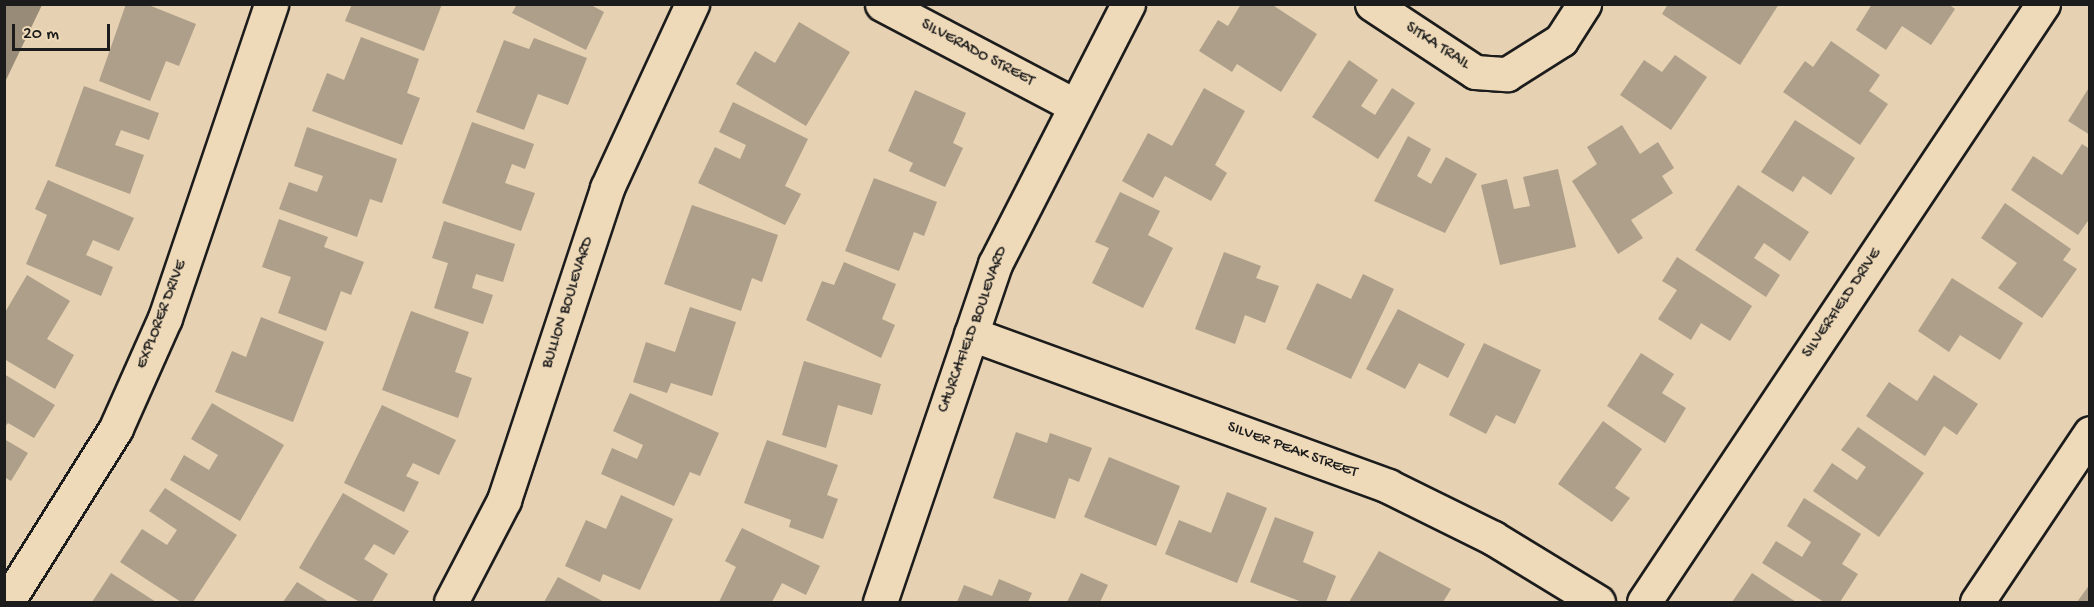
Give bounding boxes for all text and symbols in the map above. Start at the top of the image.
scale bar [15,12,112,50]
street label: SILVERADO STREET [917,16,1037,92]
street label: SITKA TRAIL [1401,19,1473,75]
text: 20 m [23,24,59,45]
street label: BULLION BOULEVARD [539,235,599,371]
street label: CHURCHFIELD BOULEVARD [935,244,1013,416]
street label: SILVERFIELD DRIVE [1799,246,1887,362]
street label: EXPLORER DRIVE [133,258,193,372]
street label: SILVER PEAK STREET [1224,419,1360,483]

